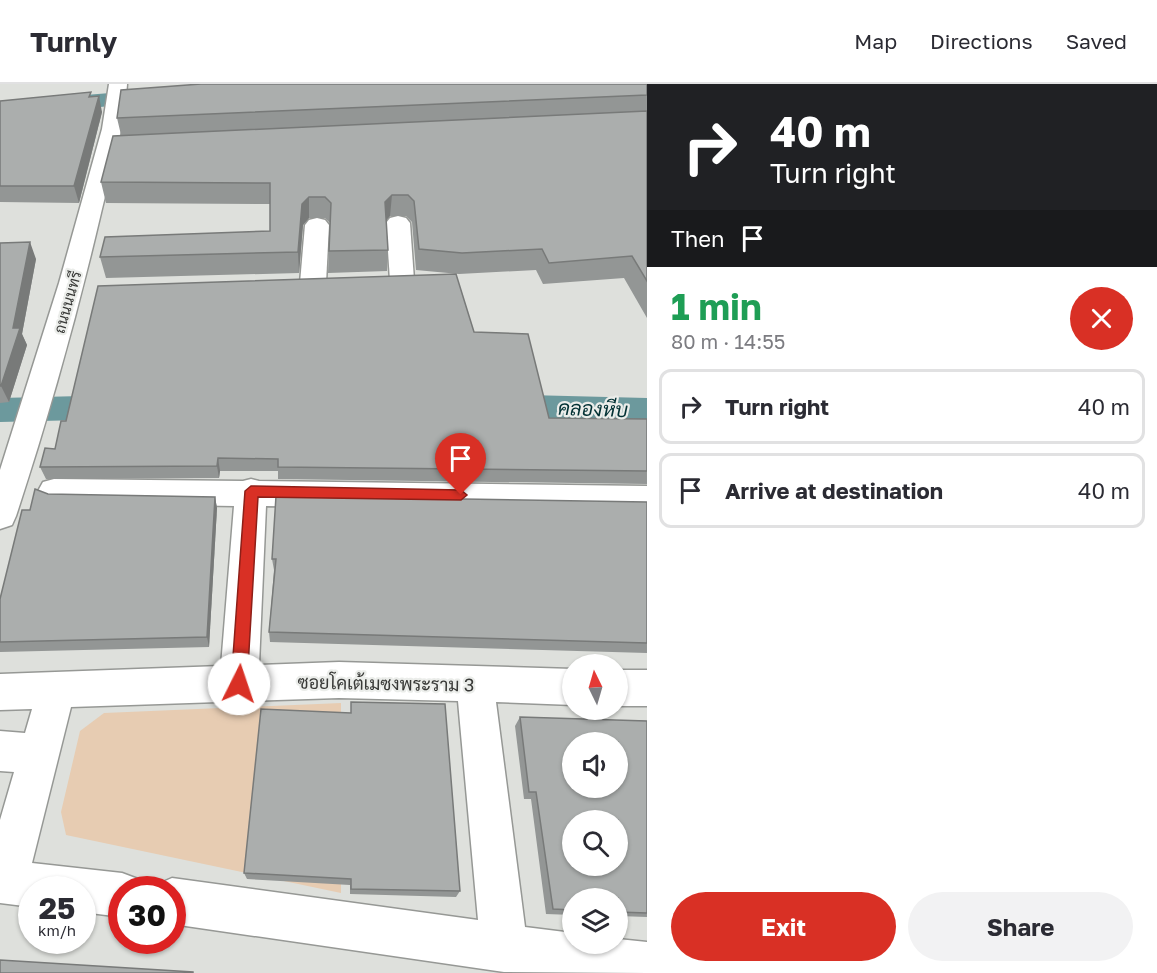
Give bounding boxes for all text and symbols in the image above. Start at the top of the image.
text: Turnly [30,25,117,58]
text: Map [854,28,897,54]
text: Directions [930,28,1033,54]
text: Saved [1066,28,1127,54]
text: 40 m [770,106,871,156]
icon: right [671,108,749,186]
text: Turn right [770,157,896,189]
icon: arrive [736,222,769,255]
text: Then [671,225,724,252]
street label: ถนนนนทรี [50,269,84,335]
text: 1 min [671,285,762,328]
button: close [1070,287,1133,350]
text: 80 m · 14:55 [671,329,785,353]
icon: right [674,390,707,423]
text: Turn right [725,393,829,420]
text: 40 m [1078,393,1130,420]
water label: คลองหีบ [558,395,629,421]
pin [435,433,486,495]
icon: arrive [444,442,477,475]
icon: arrive [674,474,707,507]
text: Arrive at destination [725,477,943,504]
text: 40 m [1078,477,1130,504]
position arrow [207,652,271,716]
north arrow [562,654,628,720]
map controls [562,654,628,954]
street label: ซอยโคเต้เมซงพระราม 3 [297,669,475,696]
button: sound [562,732,628,798]
button: search [562,810,628,876]
speed limit sign: 30 [108,876,186,954]
button: layers [562,888,628,954]
text: 25 [39,890,75,926]
button: Exit [671,892,896,961]
button: Share [908,892,1133,961]
text: km/h [38,921,76,939]

